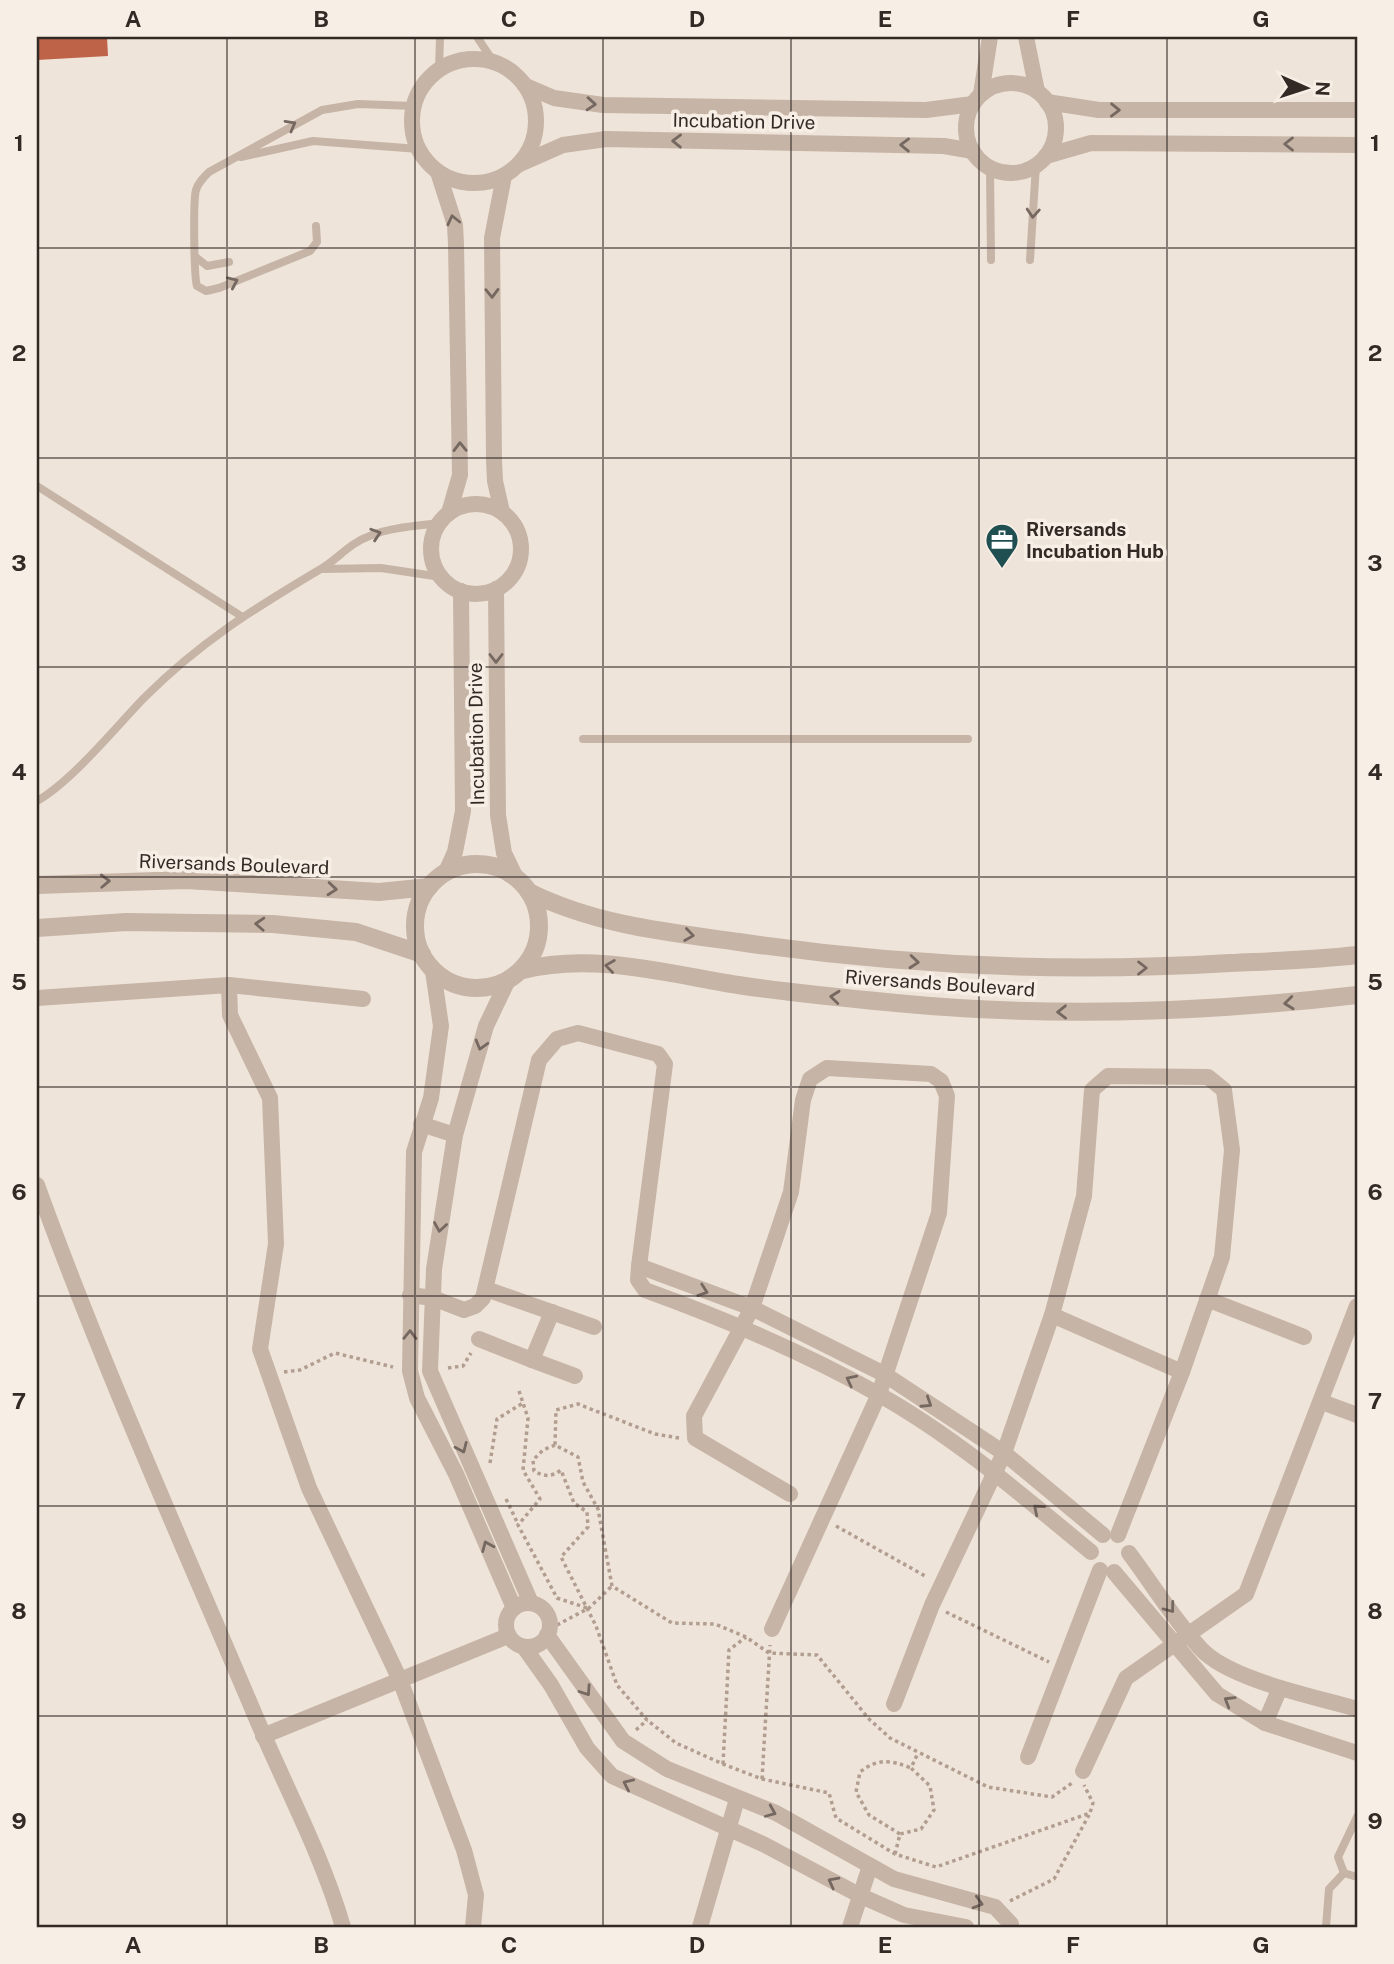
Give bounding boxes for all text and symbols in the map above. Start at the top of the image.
text: A [125,5,142,32]
text: B [313,5,329,32]
text: C [501,5,517,32]
text: D [689,5,705,32]
text: E [878,5,892,32]
text: F [1066,5,1080,32]
text: G [1252,5,1270,32]
north arrow [1272,52,1342,122]
text: N [1312,81,1334,97]
one-way arrow [586,96,597,111]
one-way arrow [1110,102,1121,118]
street label: Incubation Drive [672,109,816,133]
one-way arrow [284,120,296,133]
text: 1 [14,129,24,156]
text: 1 [1370,129,1380,156]
one-way arrow [672,133,683,148]
one-way arrow [1283,136,1294,152]
one-way arrow [899,137,910,153]
one-way arrow [1026,207,1041,218]
one-way arrow [447,214,461,226]
one-way arrow [226,276,238,290]
one-way arrow [484,288,500,298]
text: 2 [12,339,26,366]
text: 2 [1368,339,1382,366]
one-way arrow [452,441,467,452]
place label: Riversands Incubation Hub [1026,518,1164,562]
office icon: Riversands Incubation Hub [983,521,1021,570]
one-way arrow [370,528,382,543]
text: 3 [11,549,27,576]
text: 3 [1367,549,1383,576]
one-way arrow [488,653,504,663]
street label: Incubation Drive [464,662,488,806]
text: 4 [11,758,27,785]
text: 4 [1367,758,1383,785]
street label: Riversands Boulevard [138,850,330,878]
one-way arrow [100,874,111,889]
one-way arrow [327,881,338,896]
one-way arrow [254,916,265,931]
one-way arrow [683,928,694,943]
one-way arrow [909,954,920,969]
one-way arrow [604,958,616,973]
one-way arrow [1137,960,1147,976]
street label: Riversands Boulevard [844,965,1036,1001]
text: 5 [11,968,27,995]
text: 5 [1367,968,1383,995]
one-way arrow [830,990,841,1005]
one-way arrow [1284,996,1295,1011]
one-way arrow [1056,1004,1067,1020]
one-way arrow [474,1038,489,1050]
text: 6 [11,1178,27,1205]
text: 6 [1367,1178,1383,1205]
one-way arrow [433,1222,448,1233]
one-way arrow [696,1283,708,1297]
one-way arrow [402,1329,418,1340]
one-way arrow [846,1375,858,1389]
text: 7 [12,1387,26,1414]
text: 7 [1368,1387,1382,1414]
one-way arrow [920,1395,933,1408]
one-way arrow [454,1441,468,1453]
one-way arrow [1034,1505,1047,1517]
one-way arrow [481,1541,495,1553]
text: 8 [11,1597,27,1624]
text: 8 [1367,1597,1383,1624]
one-way arrow [1162,1600,1175,1613]
one-way arrow [578,1683,590,1696]
one-way arrow [1223,1696,1236,1709]
one-way arrow [623,1778,635,1792]
one-way arrow [764,1804,777,1818]
text: 9 [11,1807,27,1834]
text: 9 [1367,1807,1383,1834]
one-way arrow [828,1877,841,1890]
one-way arrow [972,1894,984,1909]
text: A [125,1931,142,1958]
text: B [313,1931,329,1958]
text: C [501,1931,517,1958]
text: D [689,1931,705,1958]
text: E [878,1931,892,1958]
text: F [1066,1931,1080,1958]
text: G [1252,1931,1270,1958]

